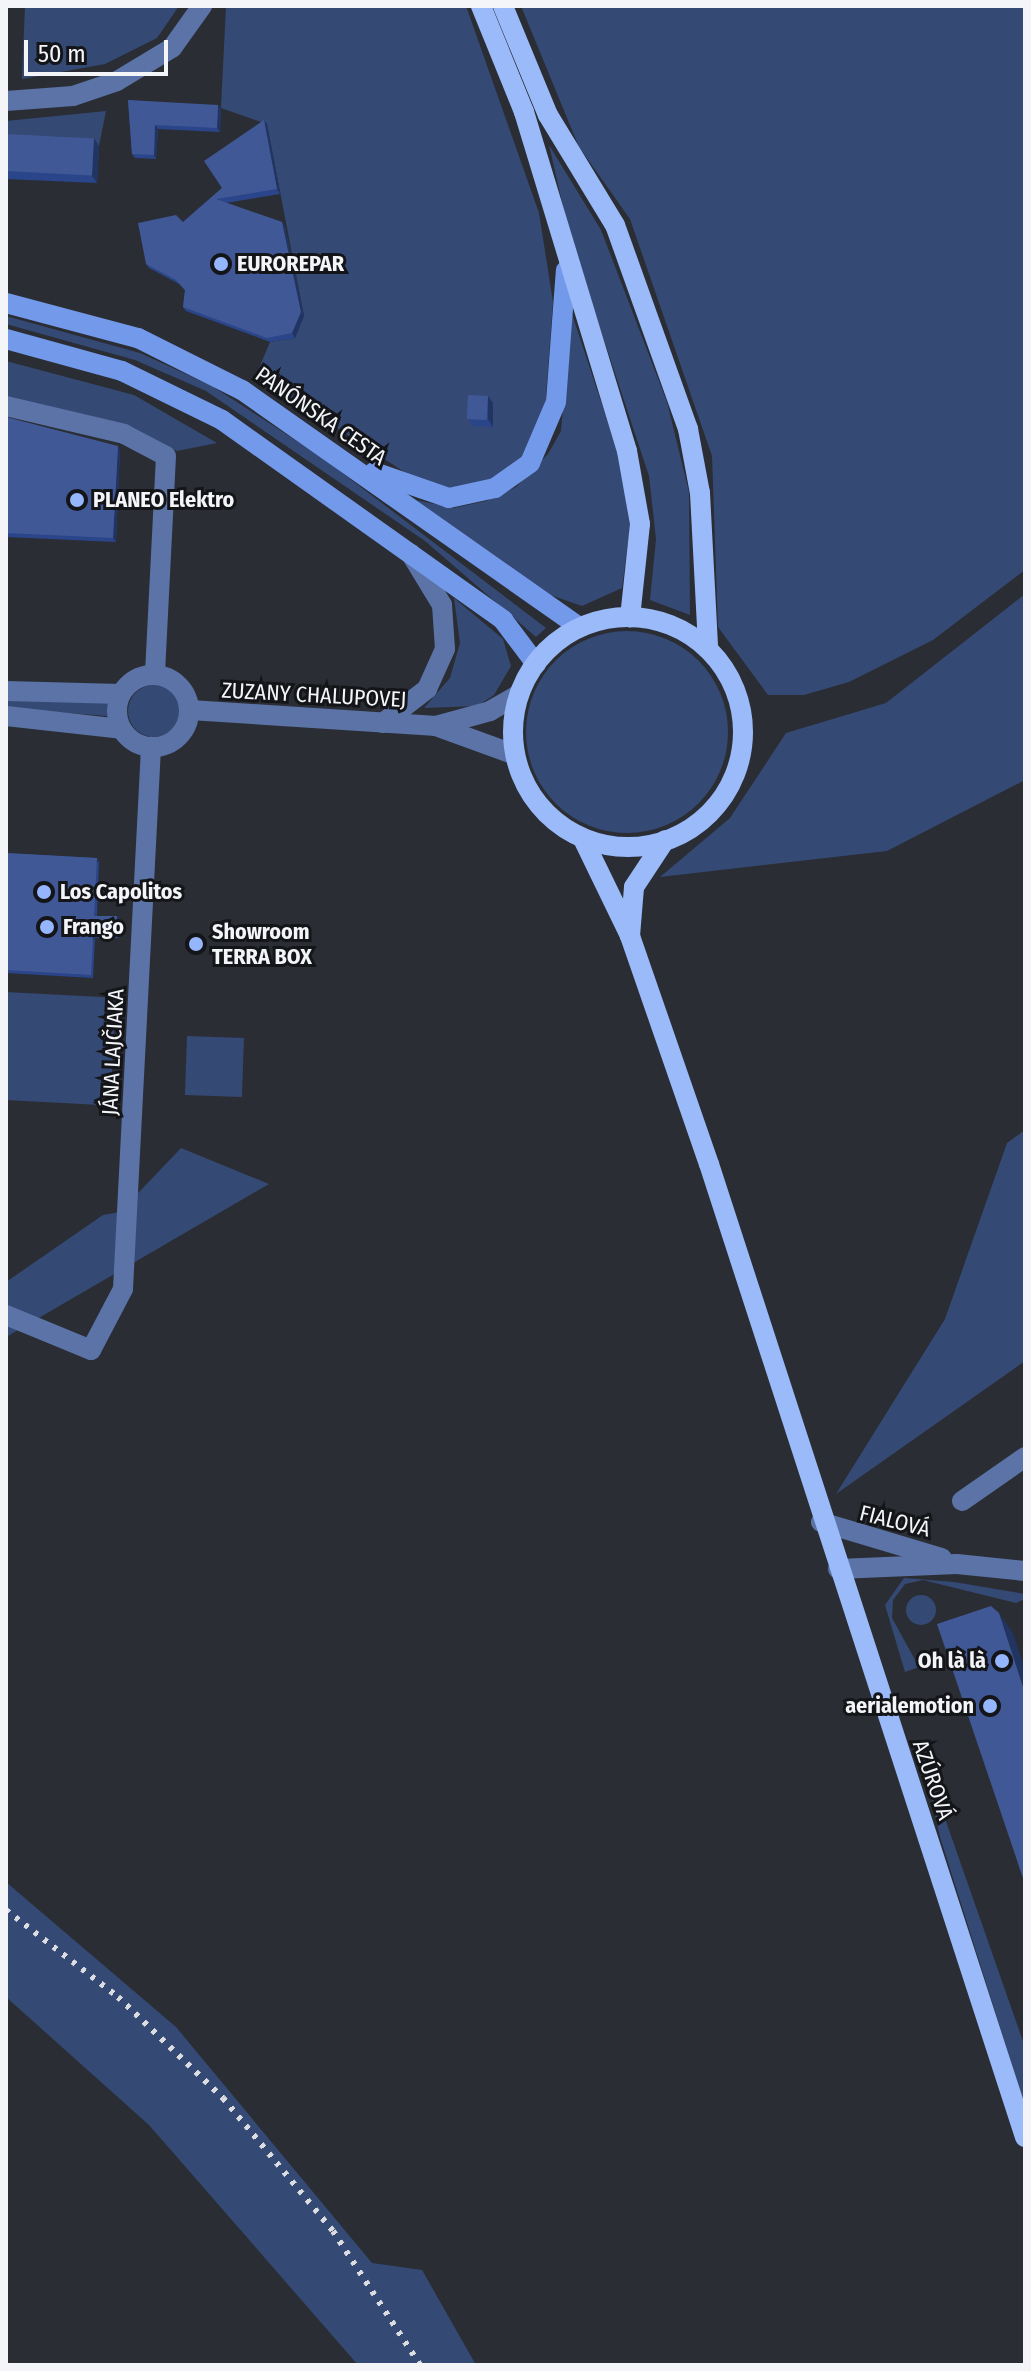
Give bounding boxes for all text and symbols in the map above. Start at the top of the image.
scale bar [28,24,172,74]
text: 50 m [38,40,86,68]
place label: EUROREPAR [237,251,344,277]
marker: EUROREPAR [212,255,230,273]
street label: PANÓNSKA CESTA [250,361,392,471]
place label: PLANEO Elektro [93,487,234,513]
marker: PLANEO Elektro [68,491,86,509]
street label: ZUZANY CHALUPOVEJ [221,677,407,713]
place label: Los Capolitos [60,879,182,905]
marker: Los Capolitos [35,883,53,901]
place label: Frango [63,914,124,940]
marker: Frango [38,918,56,936]
place label: Showroom TERRA BOX [212,918,312,970]
marker: Showroom TERRA BOX [187,935,205,953]
street label: JÁNA LAJČIAKA [97,988,129,1116]
street label: FIALOVÁ [857,1499,933,1543]
place label: Oh là là [918,1648,986,1674]
marker: Oh là là [993,1652,1011,1670]
place label: aerialemotion [845,1693,974,1719]
marker: aerialemotion [981,1697,999,1715]
street label: AZÚROVÁ [907,1737,959,1823]

